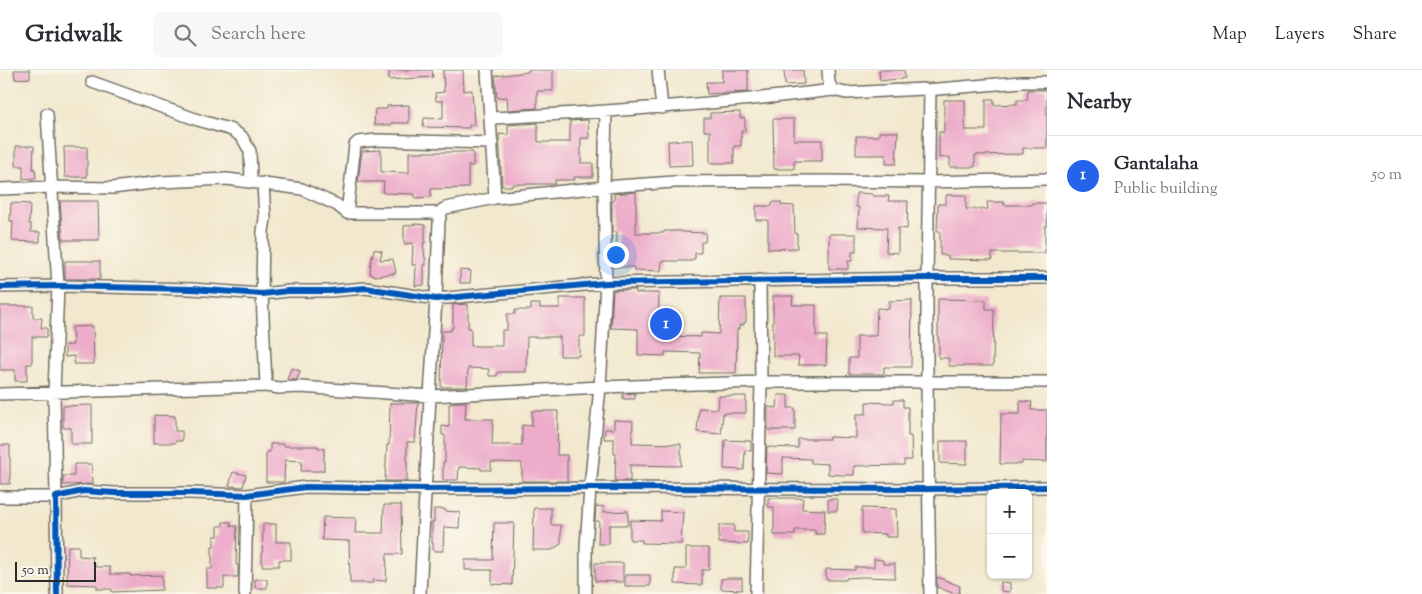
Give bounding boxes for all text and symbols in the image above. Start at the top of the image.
search box [153,12,503,57]
text: Gridwalk [25,18,123,52]
icon: search [171,21,199,49]
text: Search here [211,21,306,48]
text: Map [1212,22,1247,48]
text: Layers [1275,22,1325,48]
text: Share [1353,22,1397,48]
text: Nearby [1067,88,1132,118]
text: Gantalaha [1114,151,1199,178]
text: 1 [1080,164,1086,187]
text: 50 m [1371,164,1402,187]
text: Public building [1114,178,1218,201]
your location [603,242,629,268]
pin: 1 [650,305,682,343]
map controls [987,489,1032,579]
button: + [987,489,1032,534]
button: − [987,534,1032,579]
scale bar [15,559,96,582]
text: 50 m [22,561,49,581]

